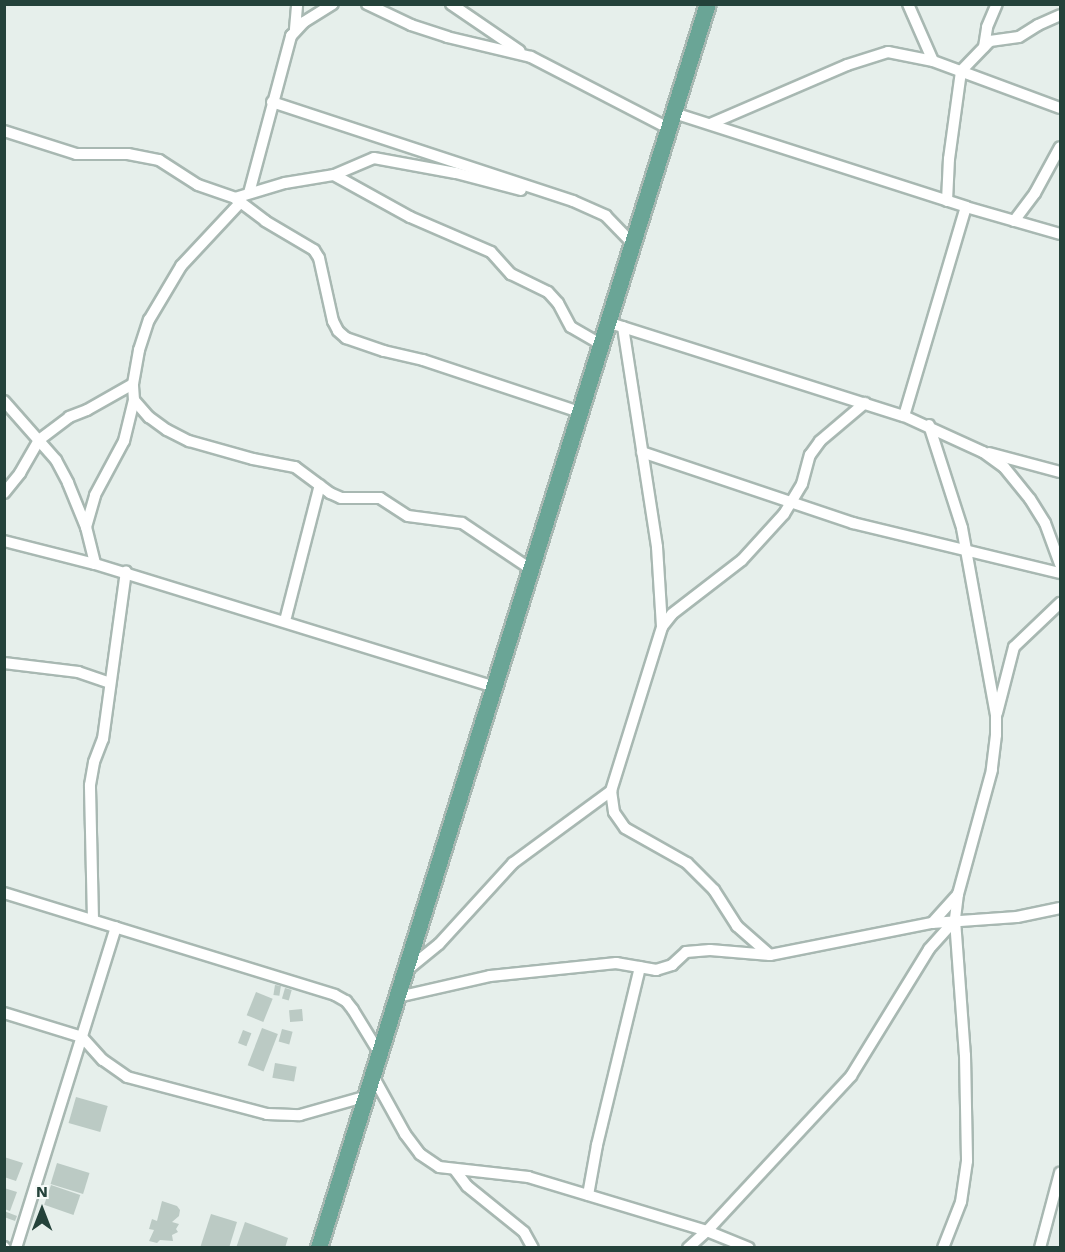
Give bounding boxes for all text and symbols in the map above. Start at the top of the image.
north arrow [12,1180,72,1240]
text: N [36,1182,48,1201]

